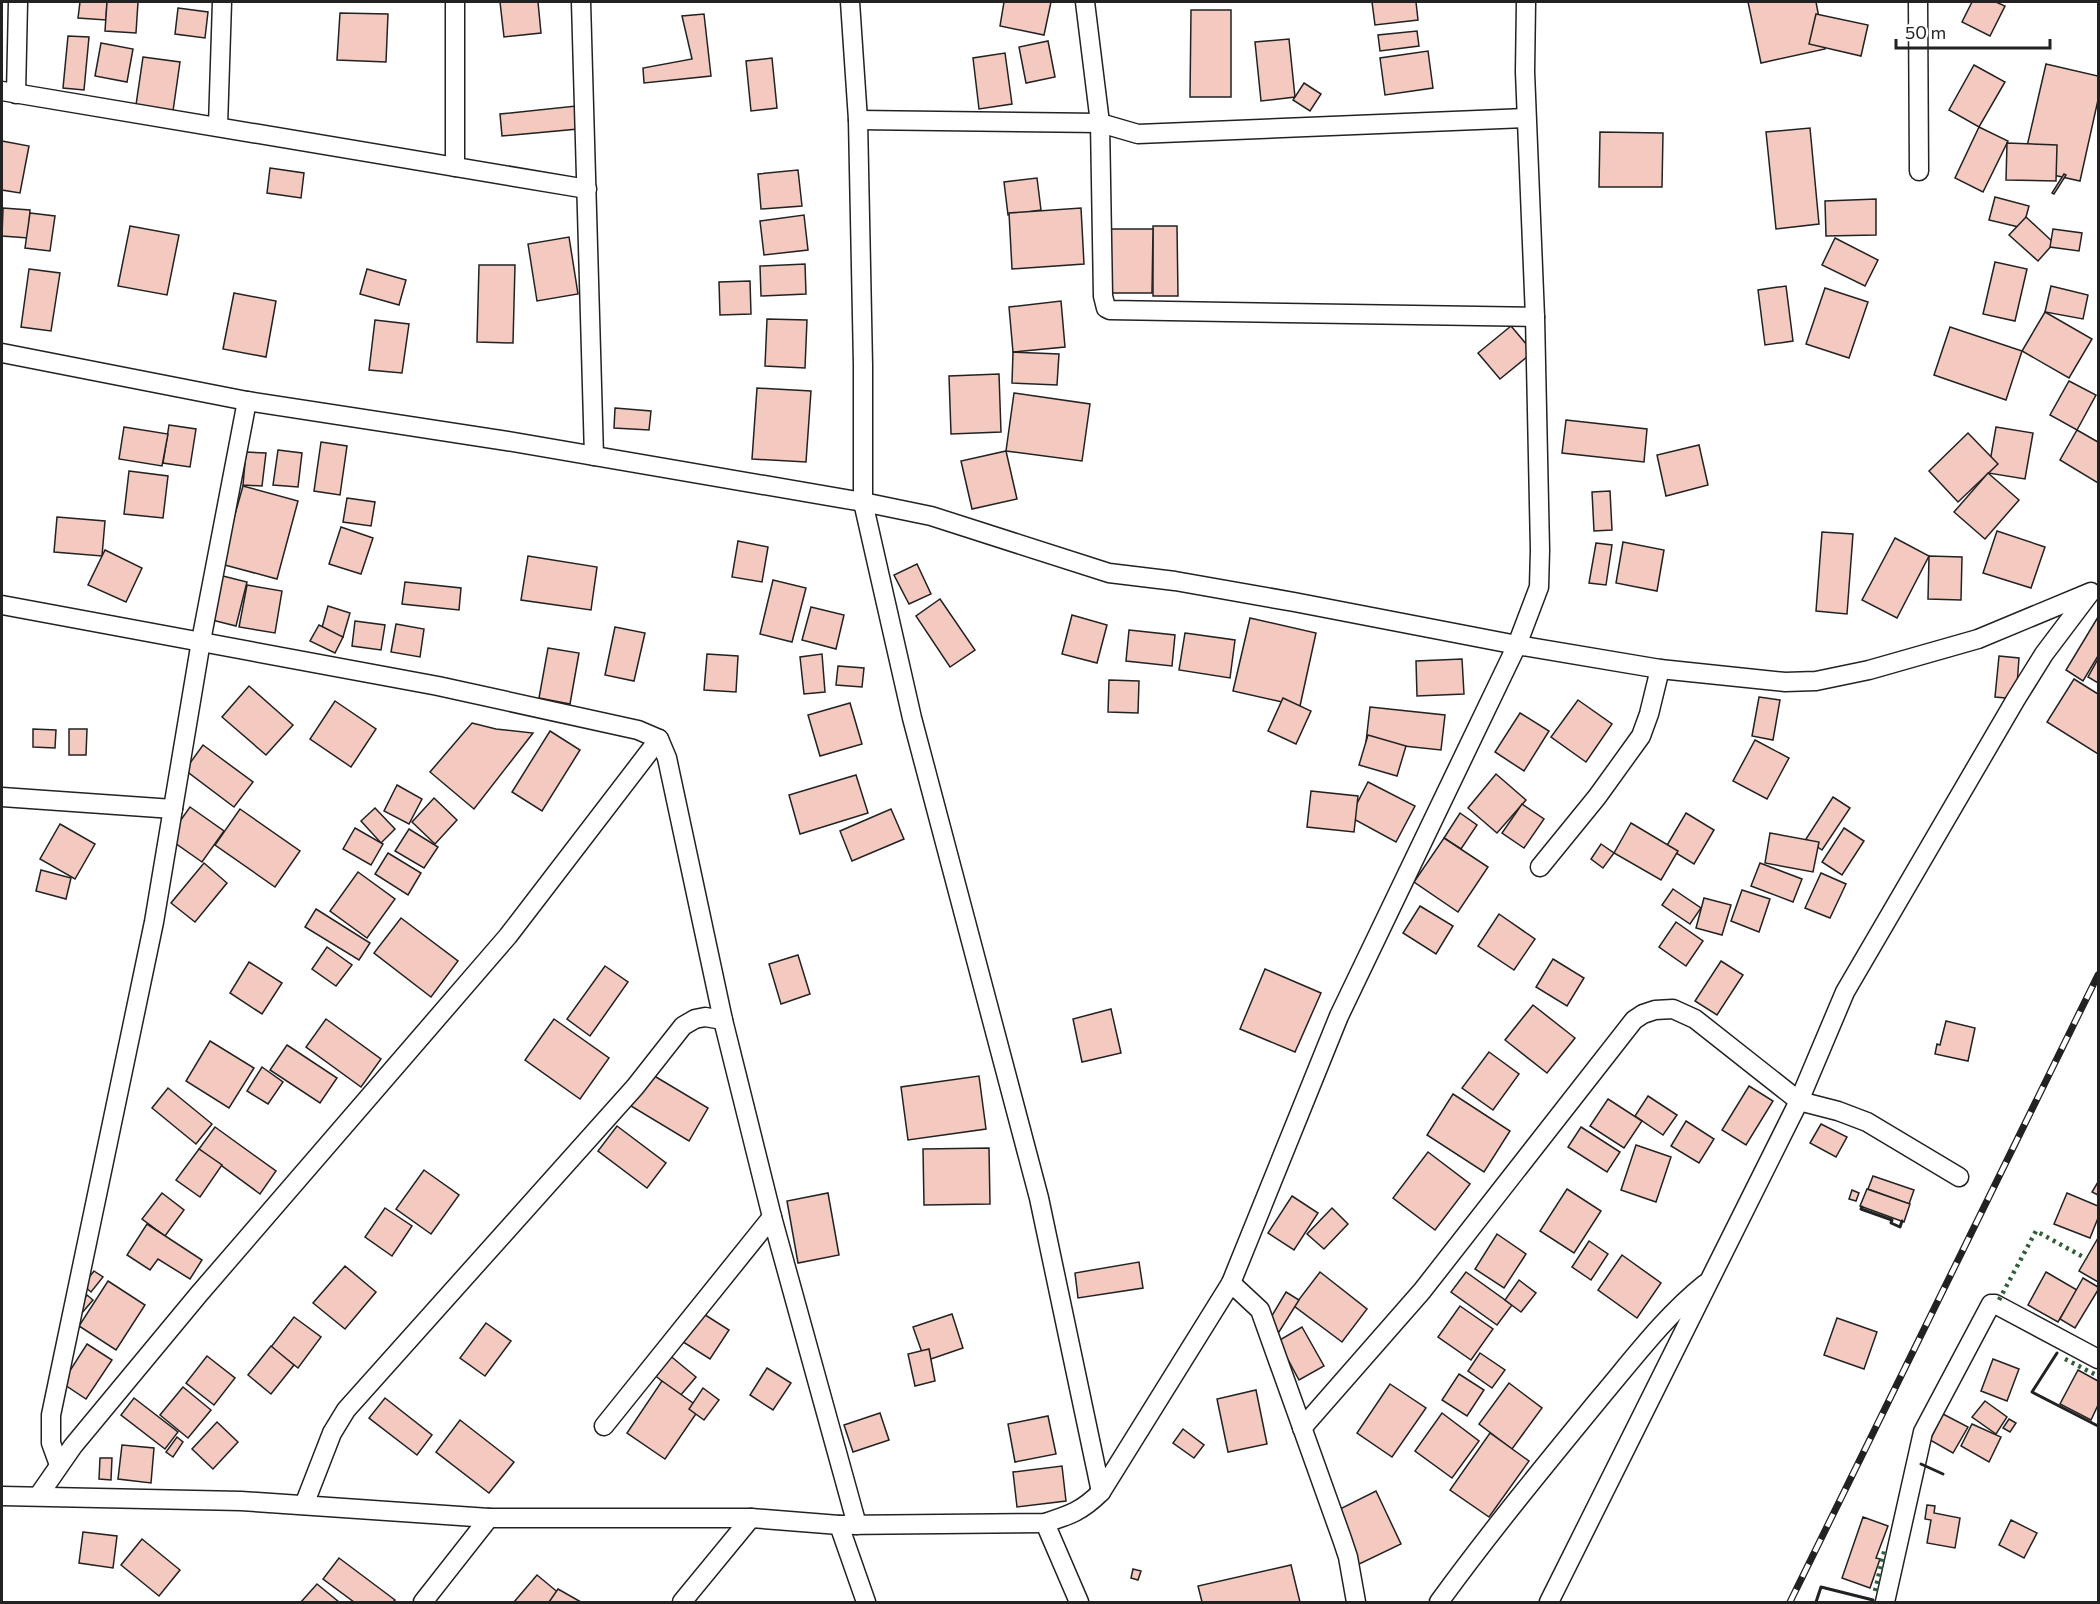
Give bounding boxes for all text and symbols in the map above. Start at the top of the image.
scale bar [1896,12,2050,50]
text: 50 m [1905,21,1946,43]

